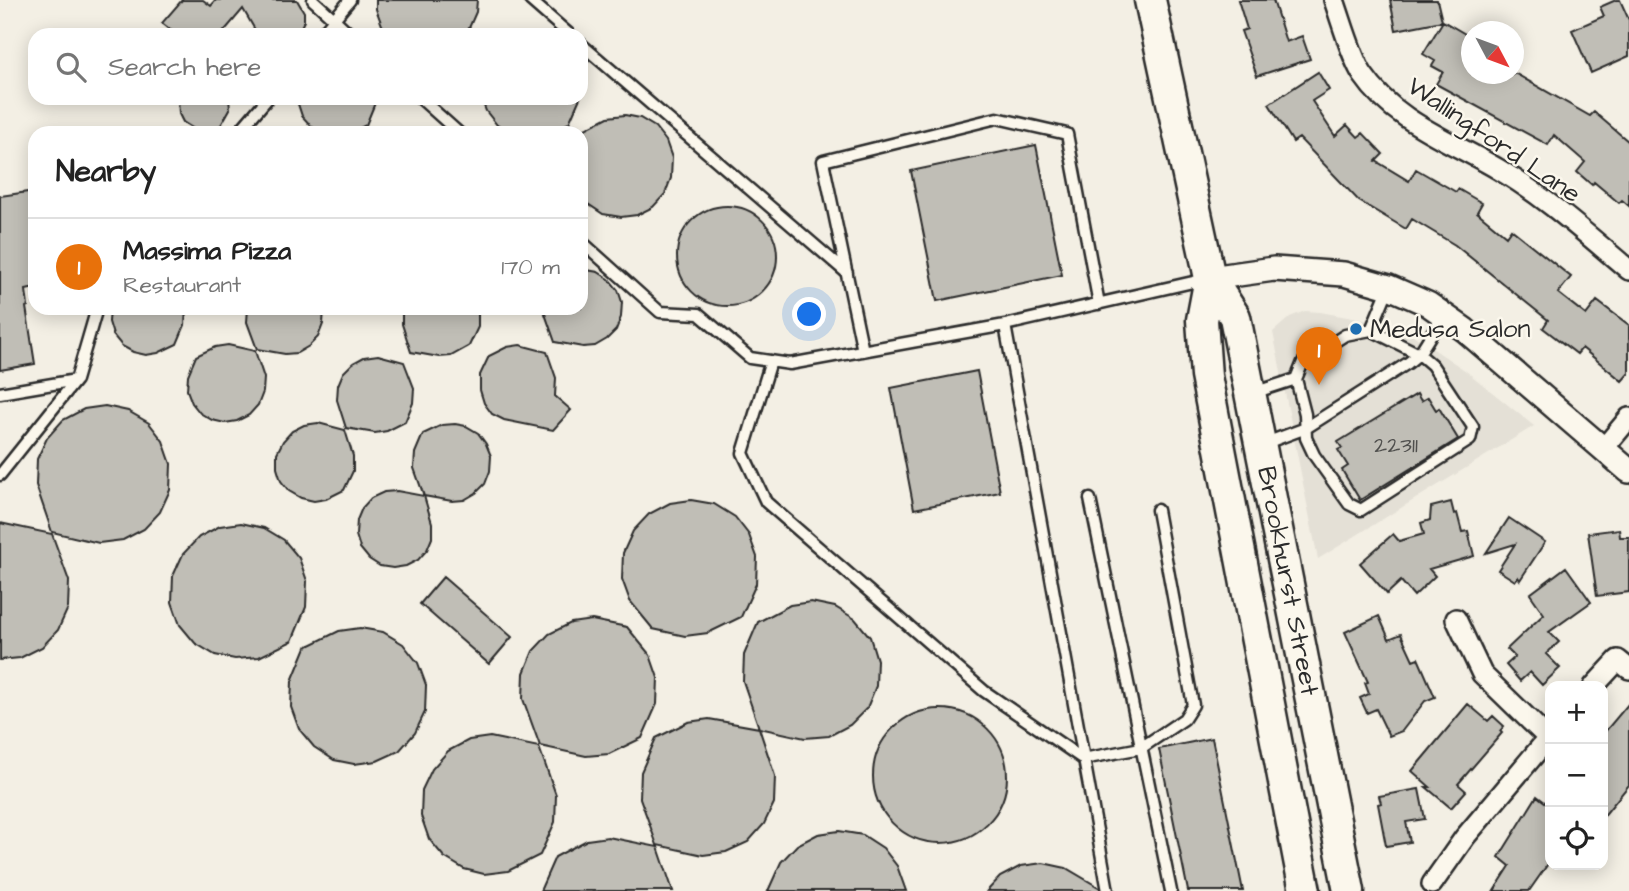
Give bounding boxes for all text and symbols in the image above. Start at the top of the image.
north arrow [1461,21,1524,84]
search box [28,28,588,105]
icon: search [52,48,90,86]
text: Search here [108,49,261,85]
street label: Wallingford Lane [1399,68,1588,213]
text: Nearby [56,151,156,193]
text: Massima Pizza [123,233,291,269]
text: 1 [78,251,80,283]
text: 170 m [501,251,560,283]
text: Restaurant [123,269,241,301]
your location [792,297,826,331]
place label: Medusa Salon [1370,311,1530,347]
marker: Medusa Salon [1348,321,1364,337]
pin: 1 [1296,327,1342,385]
house number: 22311 [1374,429,1418,461]
street label: Brookhurst Street [1248,463,1328,699]
map controls [1545,681,1608,870]
button: + [1545,681,1608,744]
button: − [1545,744,1608,807]
button: locate [1545,807,1608,870]

